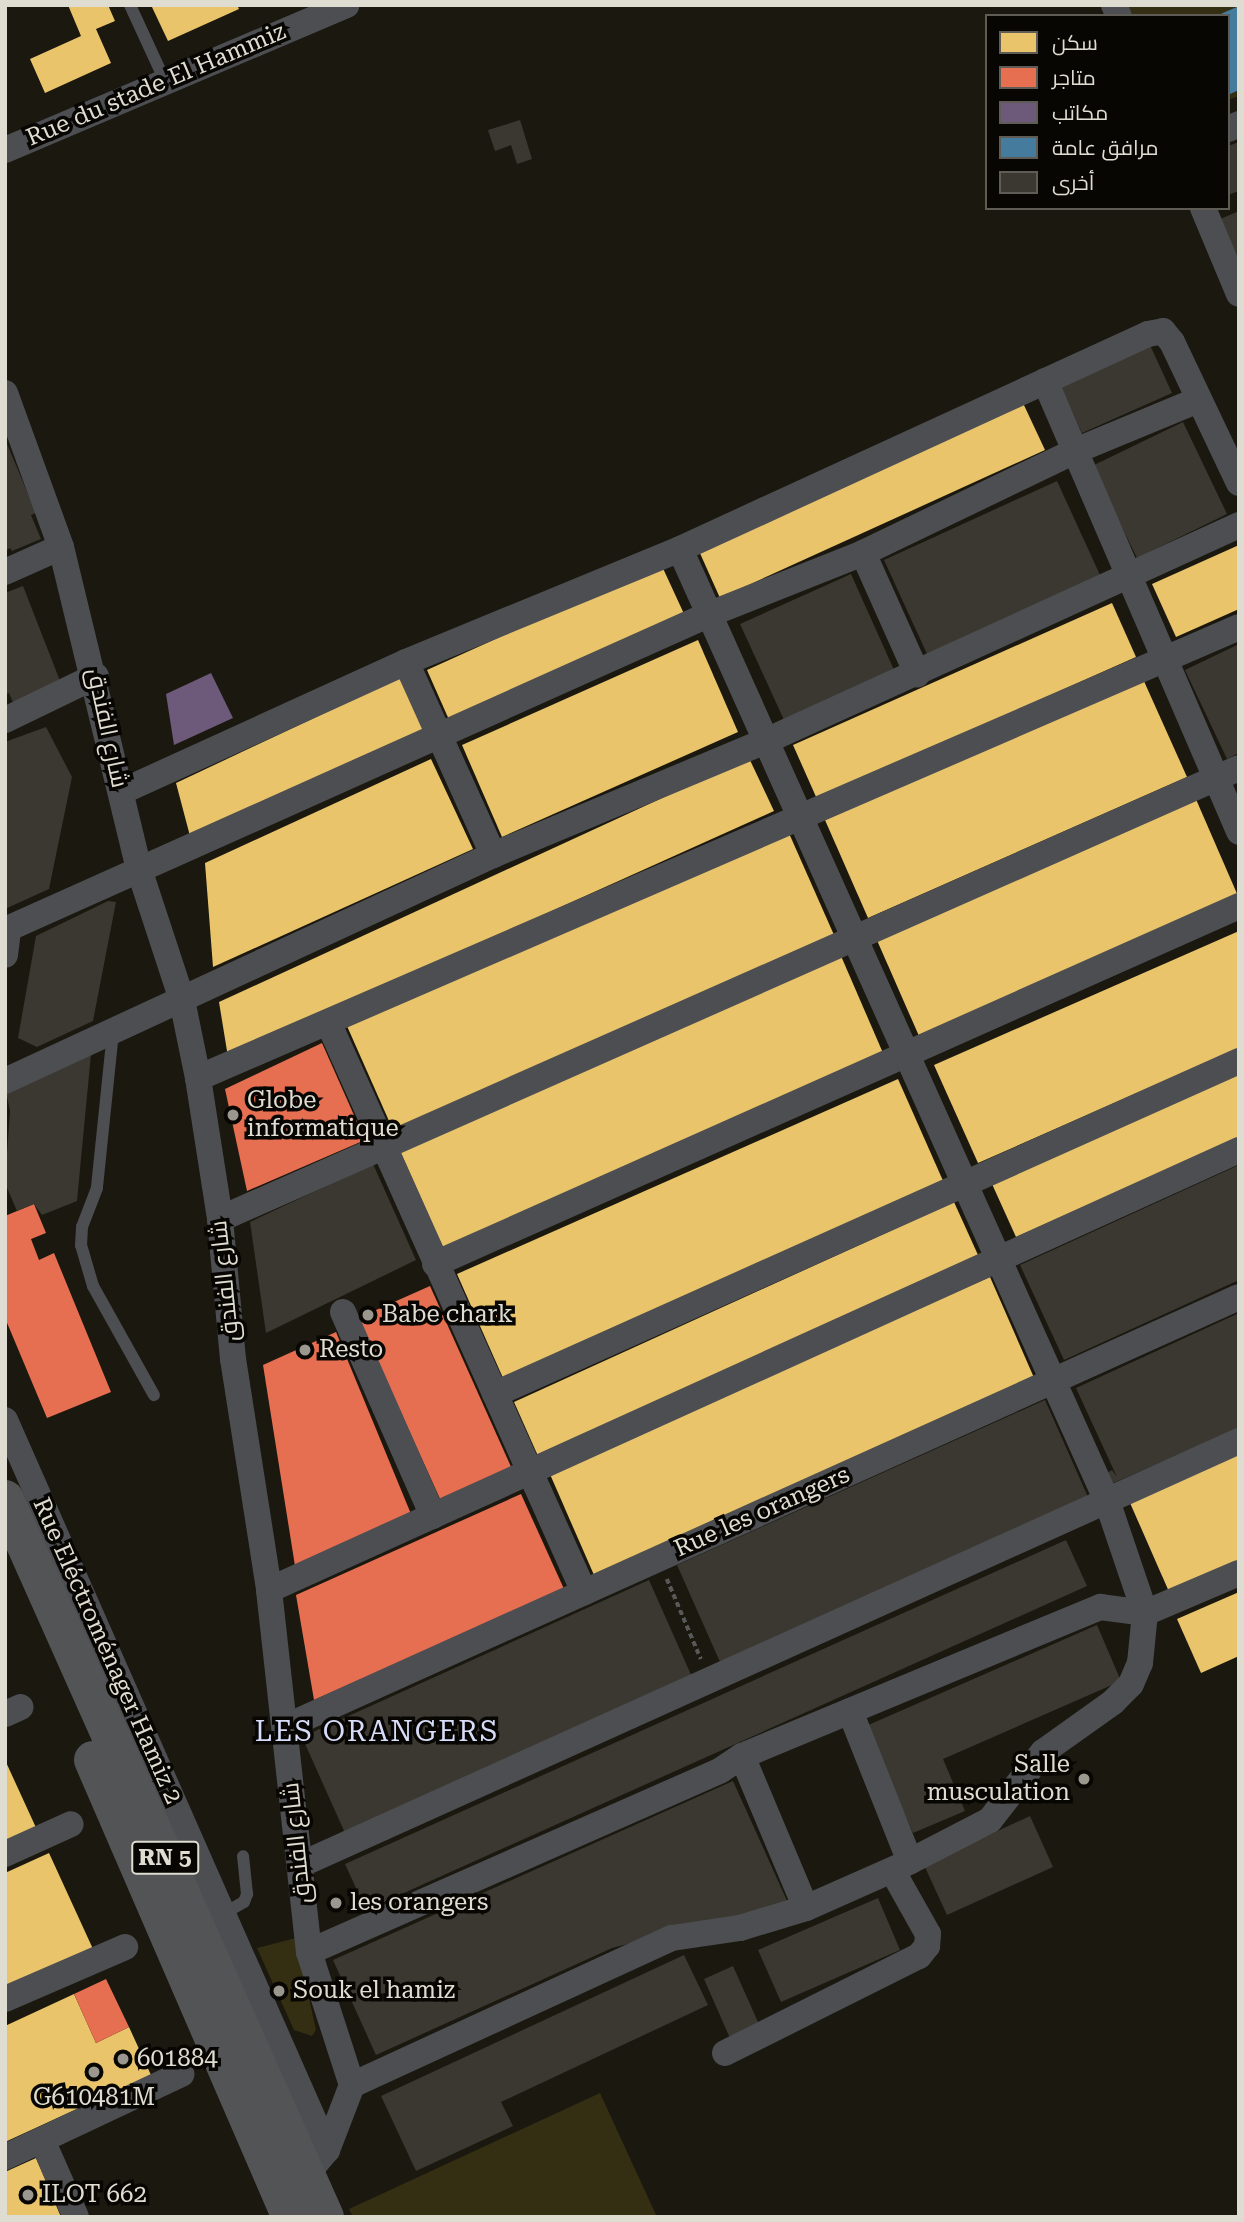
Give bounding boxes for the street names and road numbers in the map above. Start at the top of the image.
street label: Rue du stade El Hammiz [22,17,290,153]
street label: شارع الفندق [80,666,134,790]
street label: شارع الفندق [204,1219,246,1343]
street label: Rue les orangers [670,1460,854,1564]
street label: Rue Eléctroménager Hamiz 2 [26,1493,188,1809]
street label: شارع الفندق [276,1781,318,1905]
road number: RN 5 [130,1839,200,1878]

